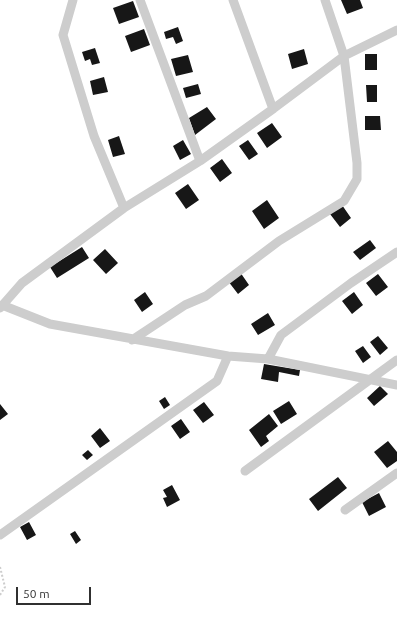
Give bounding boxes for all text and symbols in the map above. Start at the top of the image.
scale bar [18,579,93,605]
text: 50 m [23,587,50,600]

